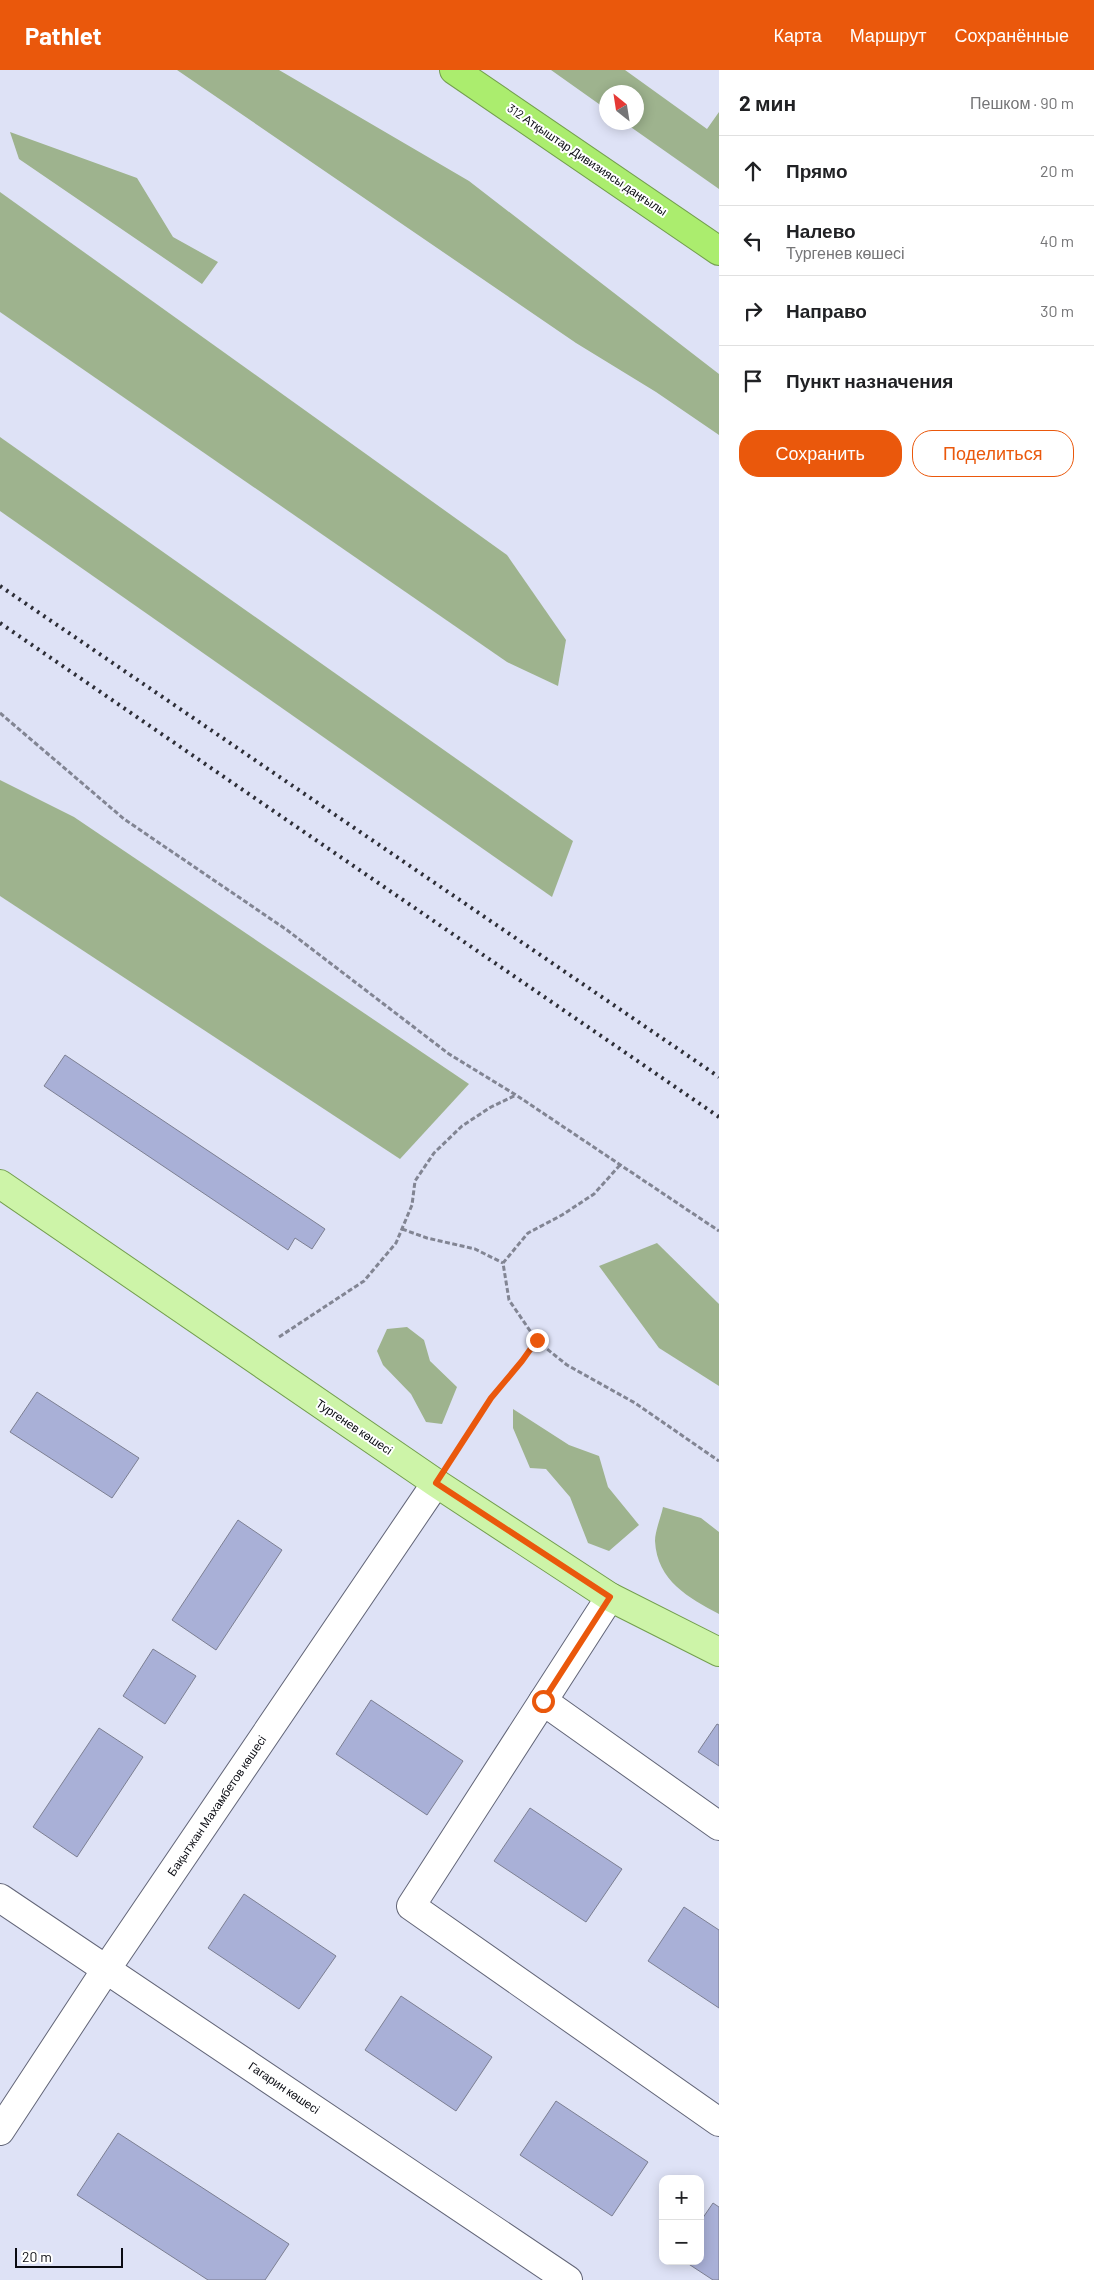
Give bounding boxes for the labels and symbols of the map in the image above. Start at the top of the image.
north arrow [599,85,644,130]
street label: 312 Атқыштар Дивизиясы даңғылы [505,100,670,219]
route end [526,1329,549,1352]
street label: Тургенев көшесі [313,1395,395,1458]
route start [532,1690,555,1713]
street label: Бақытжан Махамбетов көшесі [164,1733,269,1879]
street label: Гагарин көшесі [246,2058,323,2117]
scale bar [15,2245,122,2268]

